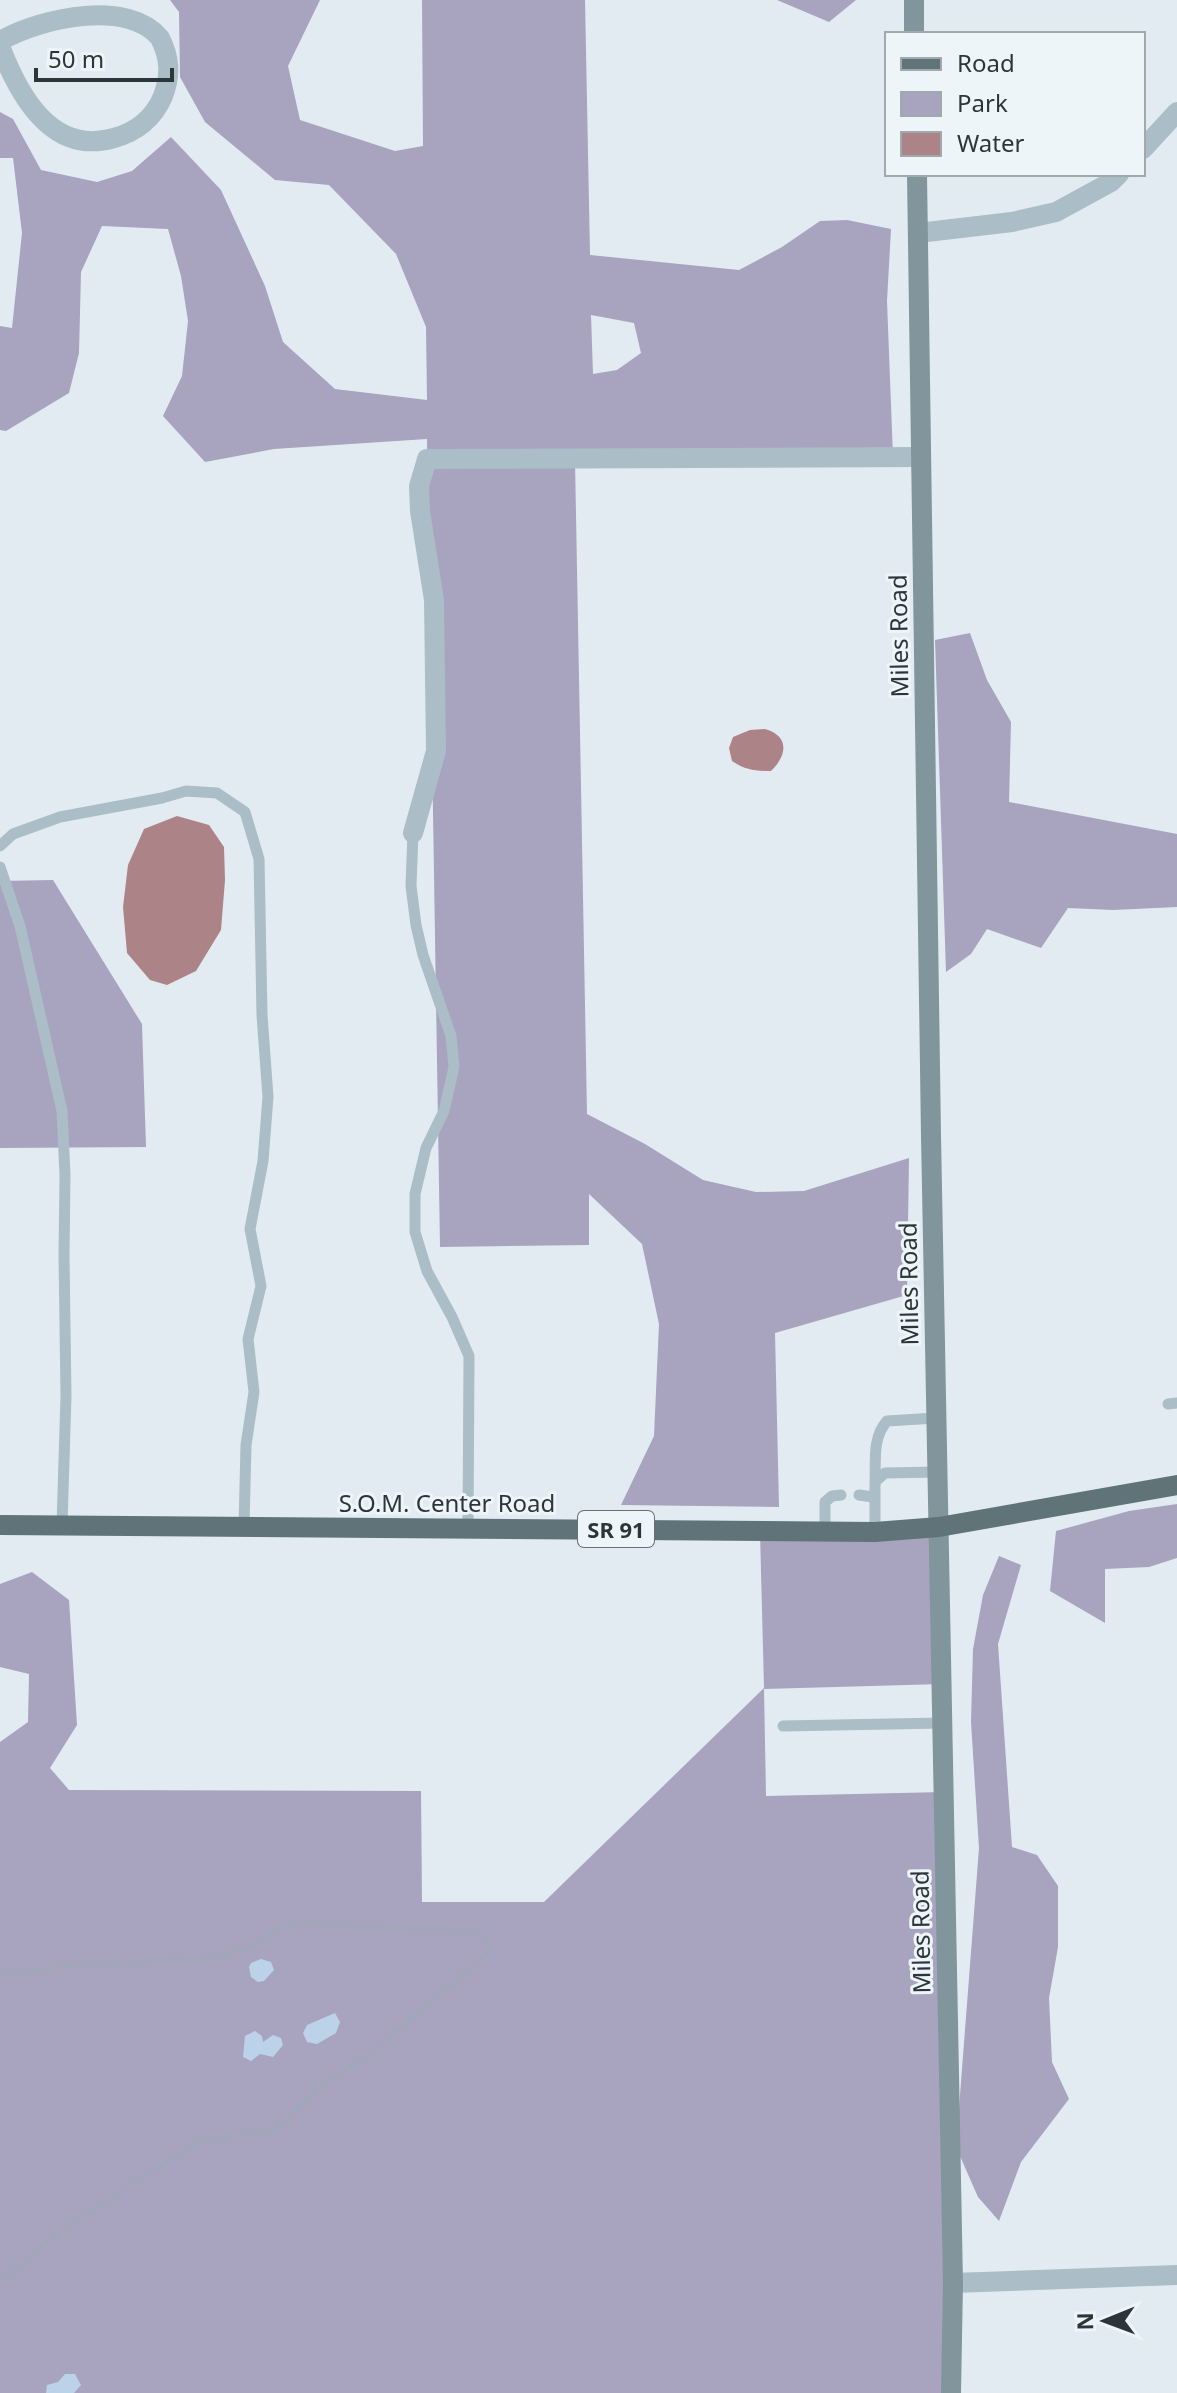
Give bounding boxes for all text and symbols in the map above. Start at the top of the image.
scale bar [36,32,172,82]
legend [885,32,1145,176]
text: 50 m [48,42,104,75]
text: Road [957,46,1015,79]
text: Park [957,86,1008,119]
text: Water [957,126,1025,159]
street label: Miles Road [880,574,916,698]
street label: Miles Road [890,1222,926,1346]
street label: S.O.M. Center Road [339,1486,555,1519]
road number: SR 91 [578,1511,654,1547]
street label: Miles Road [902,1870,938,1994]
north arrow [1065,2281,1145,2361]
text: N [1069,2312,1099,2331]

